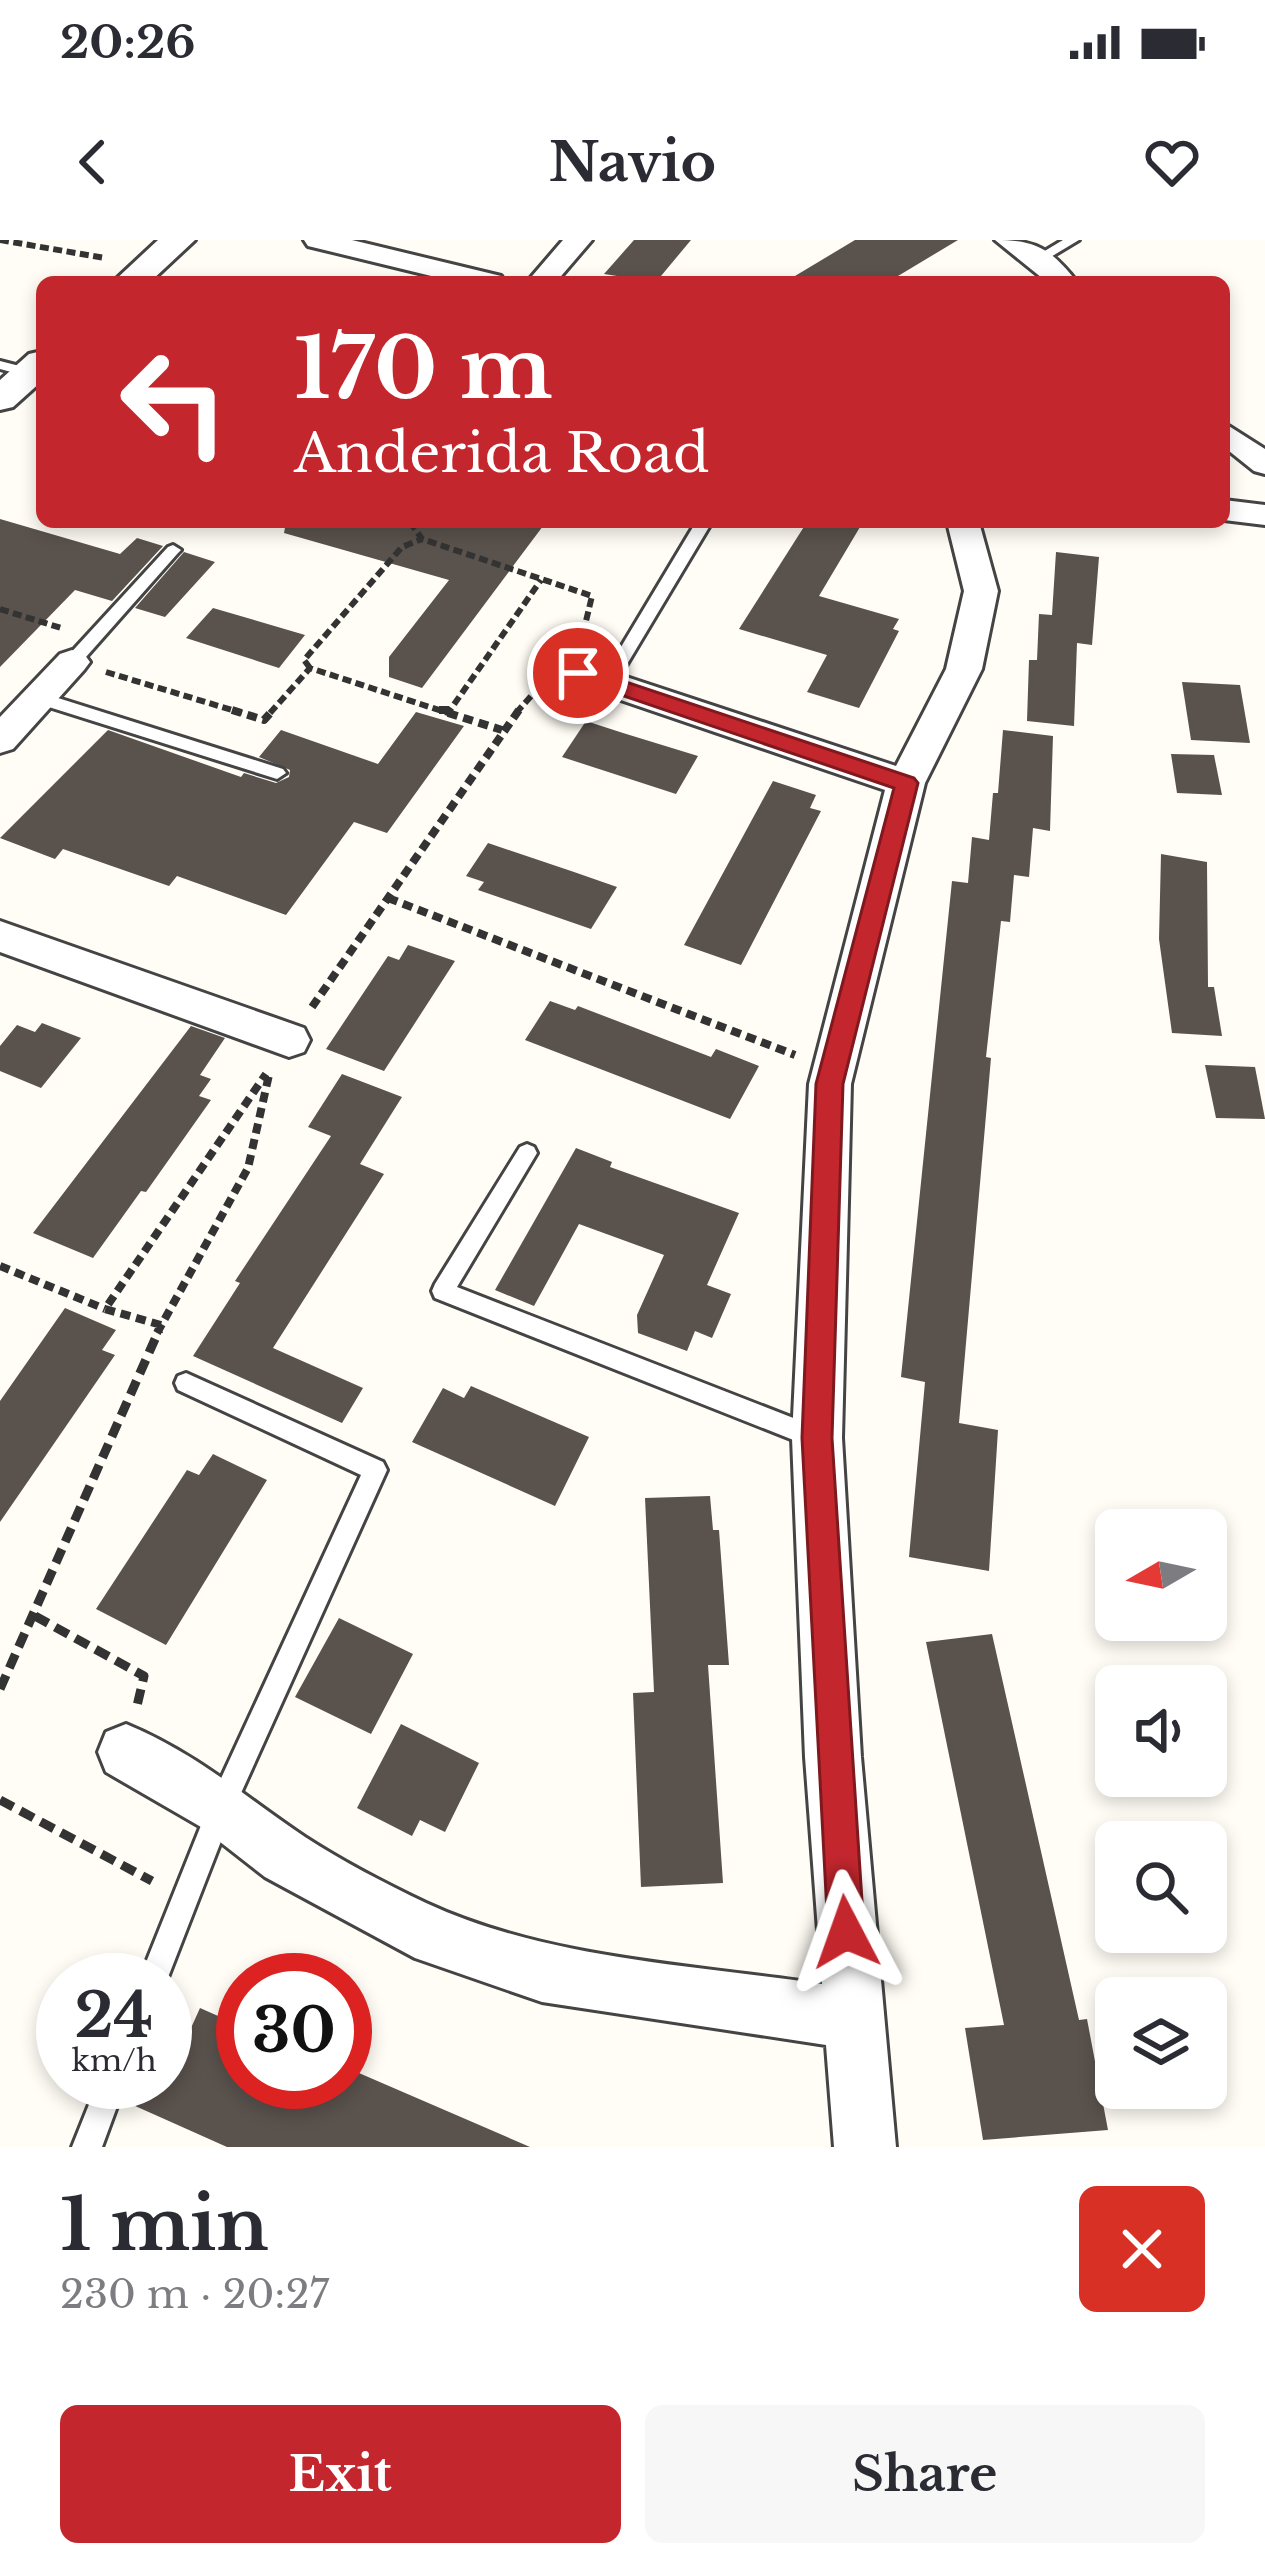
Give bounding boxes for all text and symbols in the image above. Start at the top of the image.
text: 20:26 [60,14,196,70]
icon: back [60,129,126,195]
text: Navio [549,129,716,196]
icon: heart [1139,129,1205,195]
text: 170 m [294,317,553,421]
icon: left [96,324,252,480]
text: Anderida Road [294,420,709,487]
pin [527,622,629,724]
icon: arrive [545,640,611,706]
north arrow [1095,1509,1227,1641]
map controls [1095,1509,1227,2109]
button: sound [1095,1665,1227,1797]
button: search [1095,1821,1227,1953]
position arrow [783,1869,909,1995]
speed limit sign: 30 [216,1953,372,2109]
button: layers [1095,1977,1227,2109]
text: 24 [75,1979,153,2053]
text: km/h [71,2042,157,2079]
text: 1 min [60,2180,269,2269]
button: close [1079,2186,1205,2312]
text: 230 m · 20:27 [60,2270,329,2319]
button: Exit [60,2405,621,2543]
button: Share [645,2405,1205,2543]

